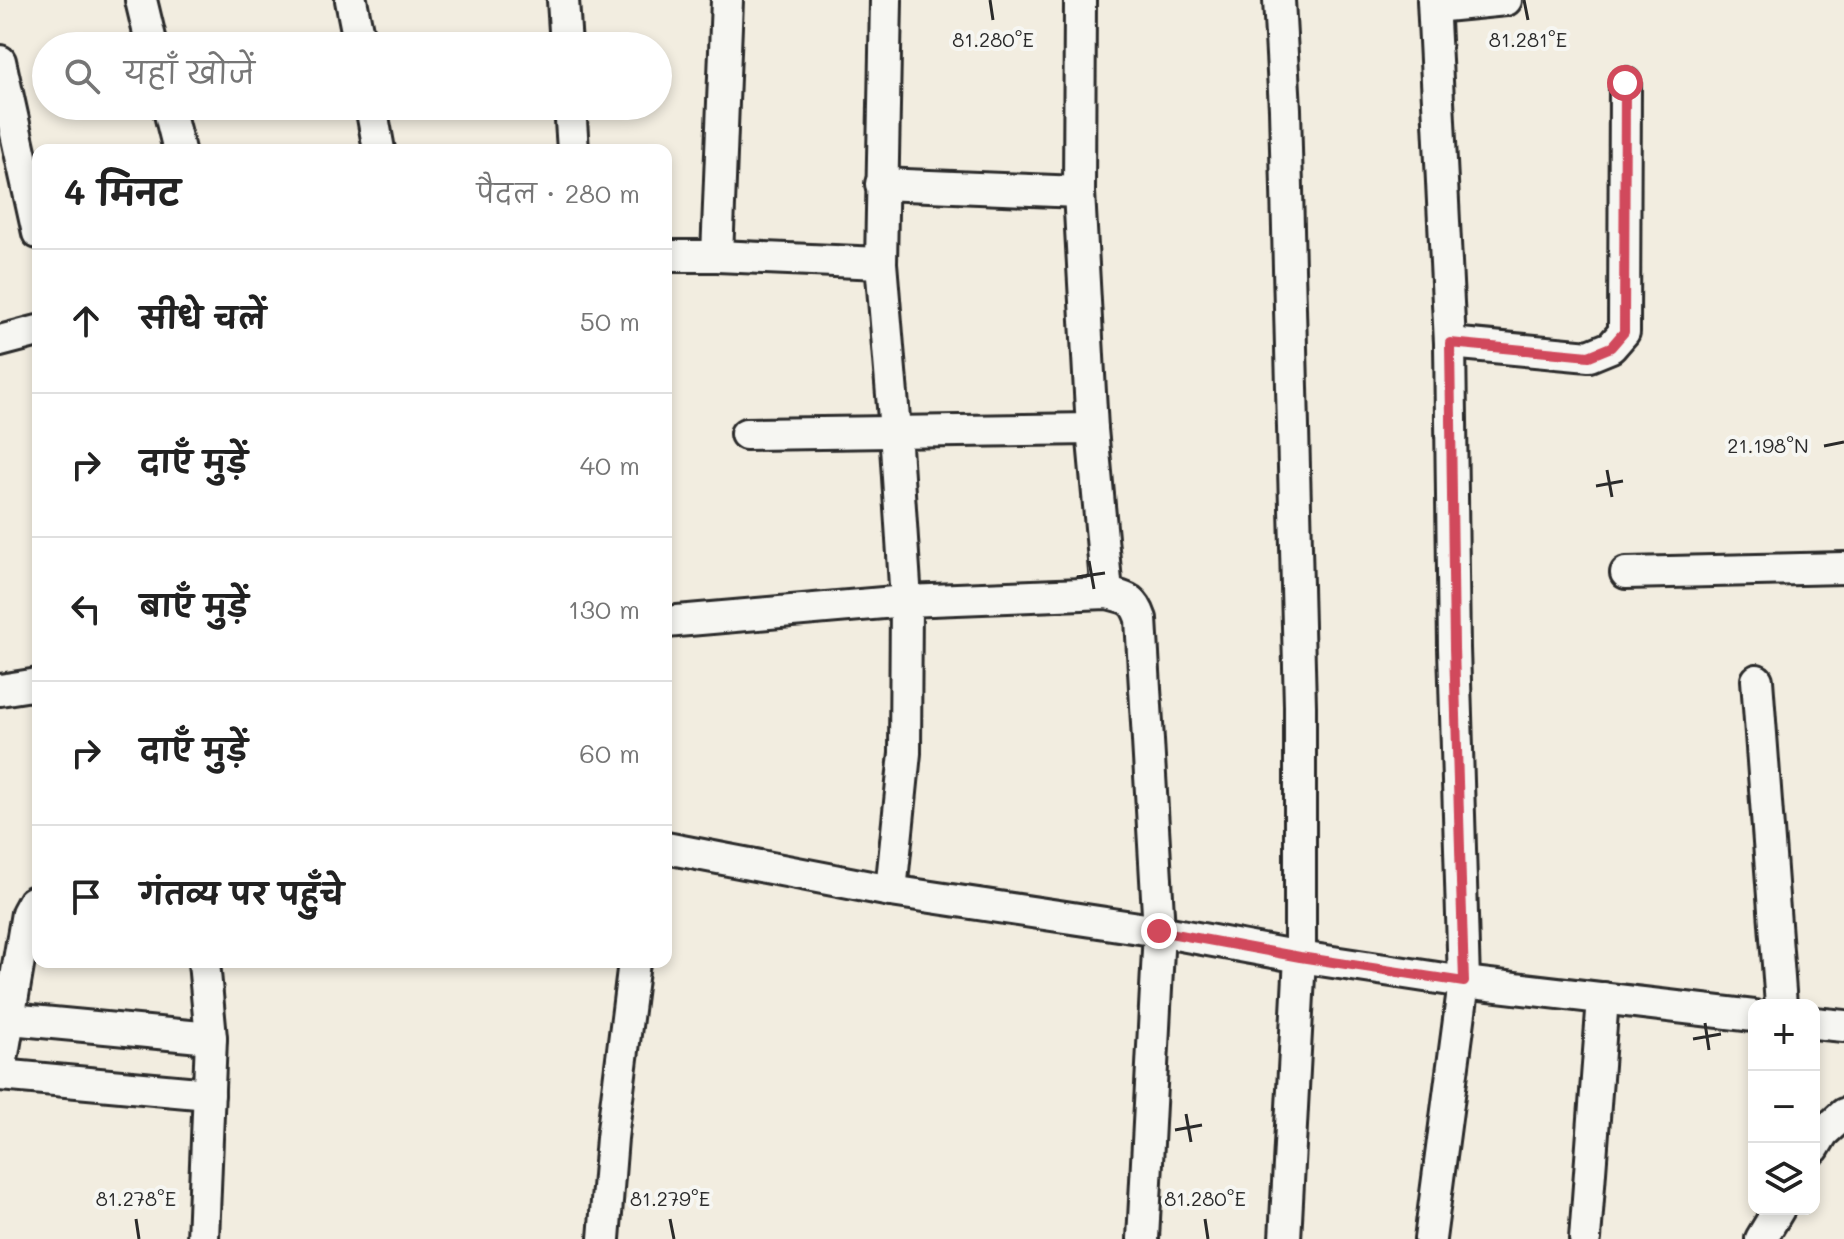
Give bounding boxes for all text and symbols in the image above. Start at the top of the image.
text: 81.280°E [952,26,1034,52]
text: 81.281°E [1489,26,1567,52]
search box [32,32,672,120]
text: यहाँ खोजें [124,52,255,92]
icon: search [60,54,104,98]
route start [1607,65,1643,101]
text: 4 मिनट [64,169,180,214]
text: पैदल · 280 m [477,176,640,210]
text: सीधे चलें [140,297,266,337]
icon: ahead [64,299,108,343]
text: 50 m [580,304,640,338]
text: 21.198°N [1727,432,1809,458]
text: दाएँ मुड़ें [140,441,248,481]
icon: right [64,443,108,487]
text: 40 m [580,448,640,482]
text: बाएँ मुड़ें [140,585,248,625]
icon: left [64,587,108,631]
text: 130 m [568,592,640,626]
text: दाएँ मुड़ें [140,729,248,769]
icon: right [64,731,108,775]
text: 60 m [579,736,640,770]
text: गंतव्य पर पहुँचे [140,873,344,913]
icon: arrive [64,875,108,919]
route end [1141,913,1177,949]
map controls [1748,999,1820,1215]
button: + [1748,999,1820,1071]
button: − [1748,1071,1820,1143]
button: layers [1748,1143,1820,1215]
text: 81.278°E [96,1185,176,1211]
text: 81.279°E [630,1185,710,1211]
text: 81.280°E [1164,1185,1246,1211]

